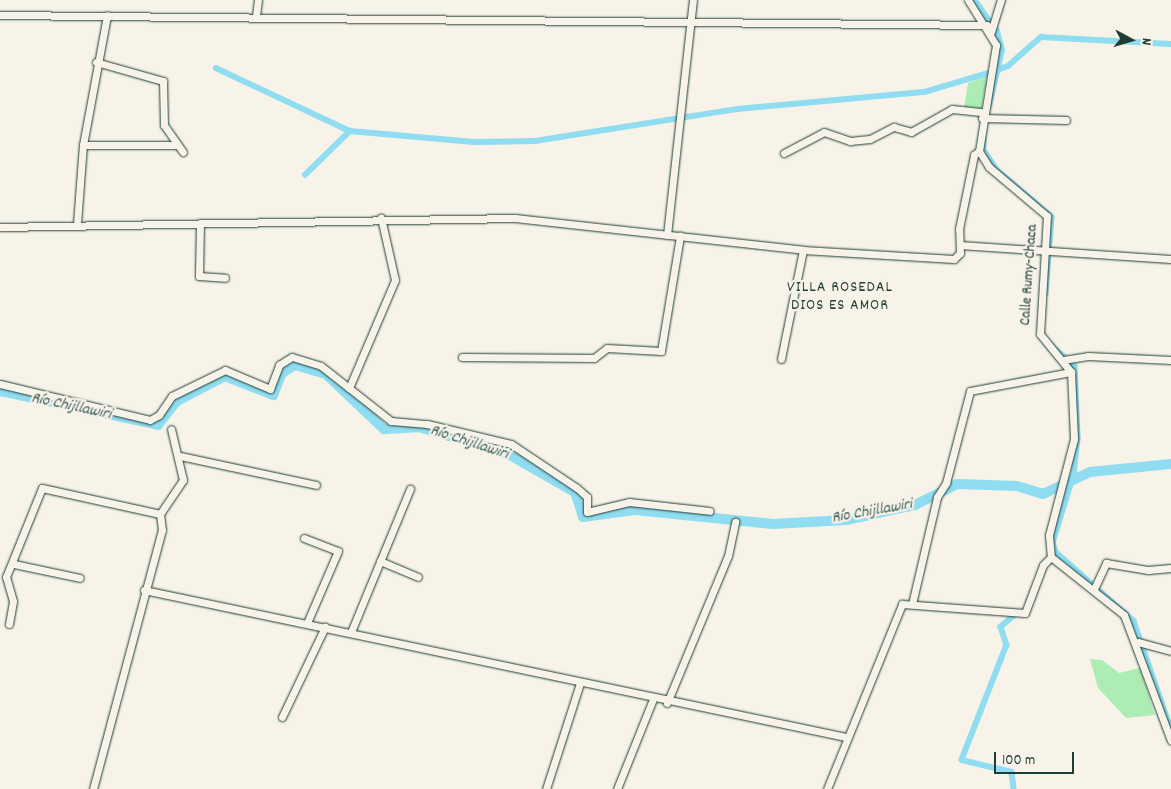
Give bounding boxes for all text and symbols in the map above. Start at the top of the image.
north arrow [1106,15,1156,65]
text: N [1136,37,1156,46]
street label: Calle Rumy-Chaca [1017,224,1043,326]
district label: VILLA ROSEDAL DIOS ES AMOR [785,278,895,316]
water label: Río Chijllawiri [29,389,113,425]
water label: Río Chijllawiri [427,421,511,465]
water label: Río Chijllawiri [830,496,914,528]
scale bar [996,742,1076,774]
text: 100 m [1002,750,1035,772]

